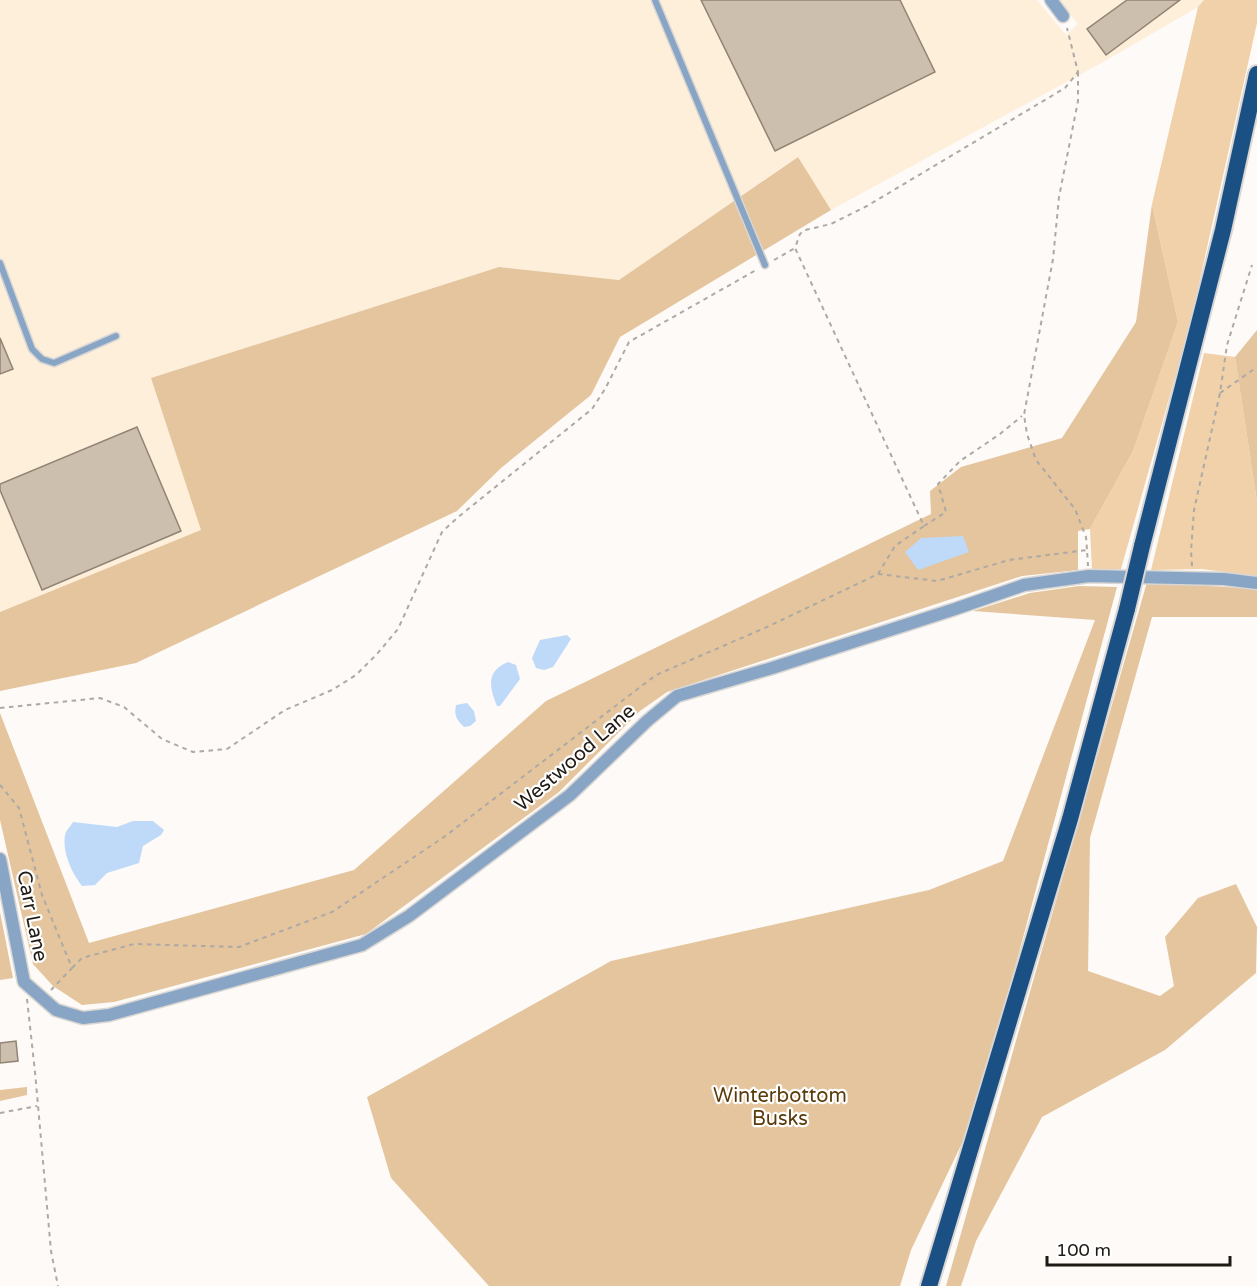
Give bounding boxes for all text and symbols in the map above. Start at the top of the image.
street label: Westwood Lane [510,699,640,817]
street label: Carr Lane [11,869,53,963]
park label: Winterbottom Busks [713,1084,847,1131]
scale bar [1047,1229,1230,1267]
text: 100 m [1056,1239,1111,1261]

